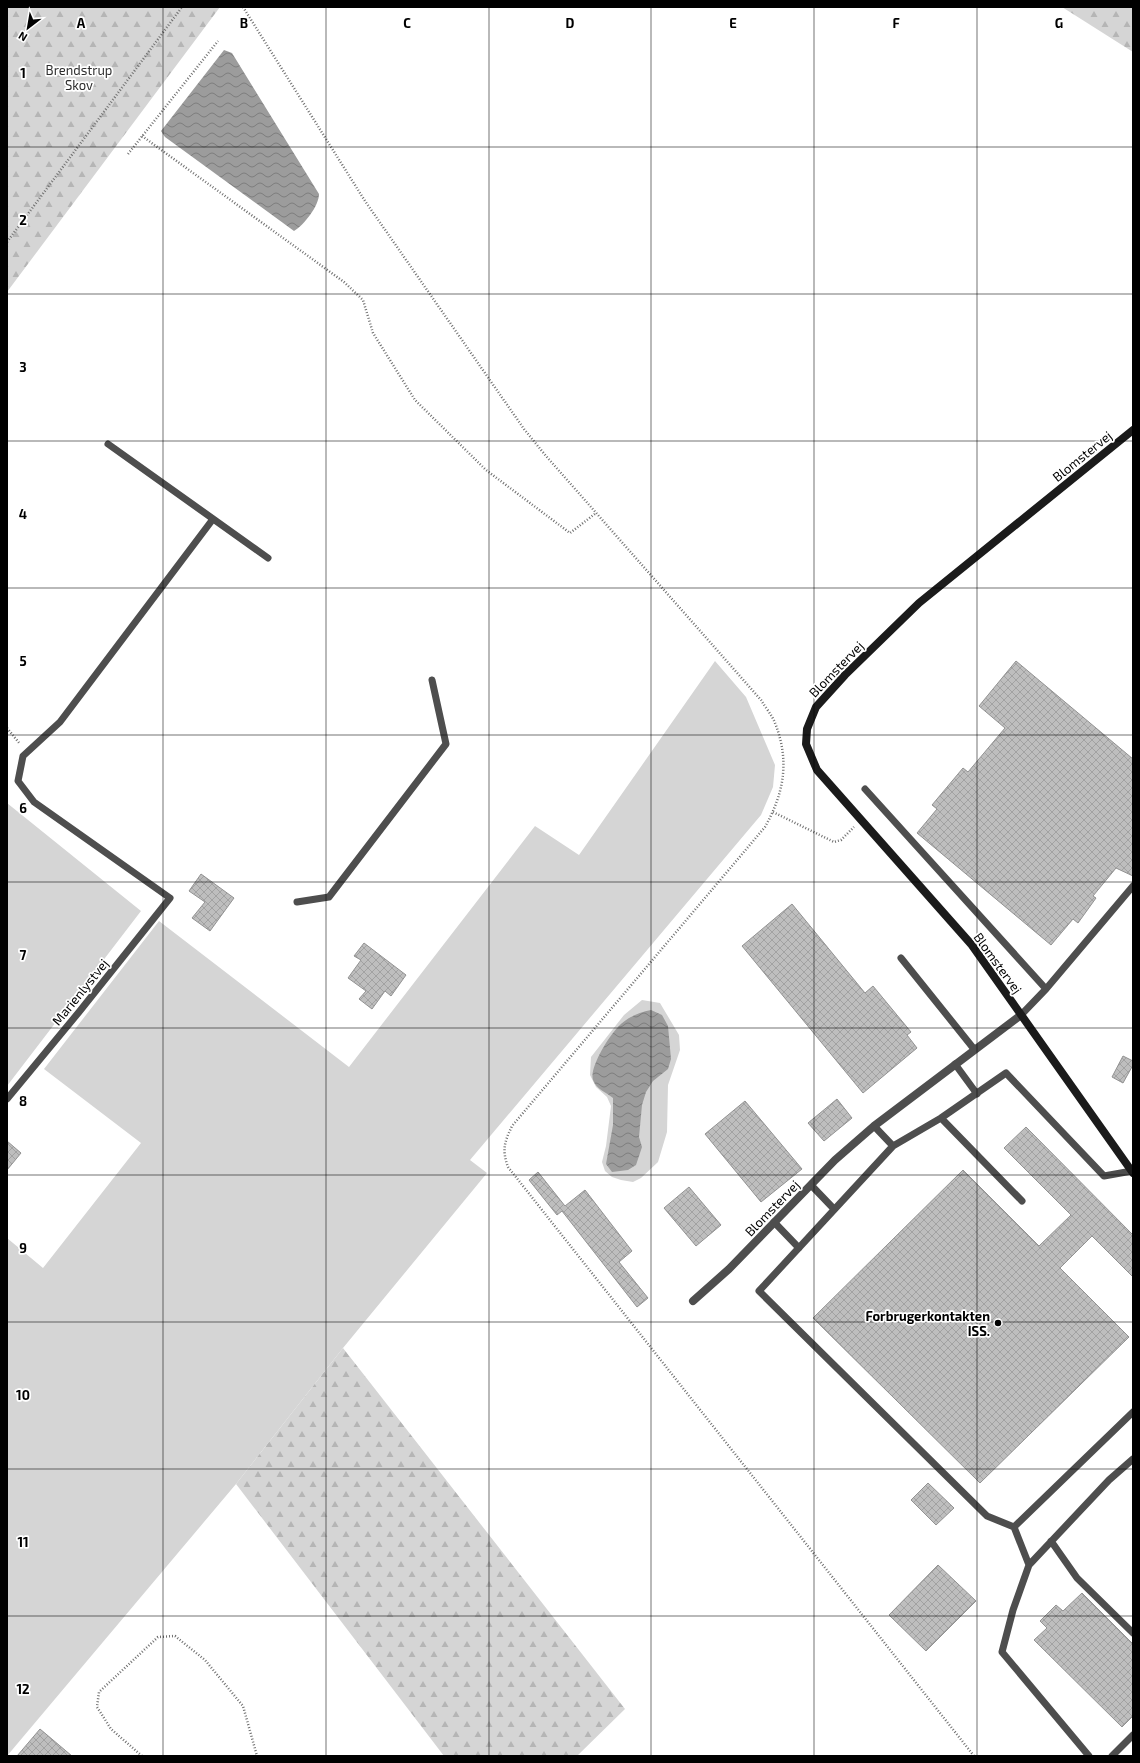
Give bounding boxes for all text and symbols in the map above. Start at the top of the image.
north arrow [8,8,48,48]
text: A [77,15,86,31]
text: B [240,15,248,31]
text: C [403,15,411,31]
text: D [566,15,575,31]
text: E [729,15,737,31]
text: F [892,15,900,31]
text: G [1055,15,1063,31]
text: N [16,29,29,45]
park label: Brendstrup Skov [46,62,112,93]
text: 1 [20,65,26,81]
text: 2 [19,212,27,228]
text: 3 [19,359,27,375]
street label: Blomstervej [1049,427,1115,485]
text: 4 [19,506,27,522]
street label: Blomstervej [805,638,867,700]
text: 5 [19,653,27,669]
text: 6 [19,800,27,816]
street label: Blomstervej [971,929,1025,997]
text: 7 [20,947,27,963]
street label: Marienlystvej [48,956,112,1028]
text: 8 [19,1093,27,1109]
street label: Blomstervej [741,1177,803,1239]
text: 9 [19,1240,27,1256]
place label: Forbrugerkontakten ISS. [865,1308,990,1339]
marker: Forbrugerkontakten ISS. [993,1318,1003,1328]
text: 10 [16,1387,30,1403]
text: 11 [17,1534,29,1550]
text: 12 [16,1681,30,1697]

